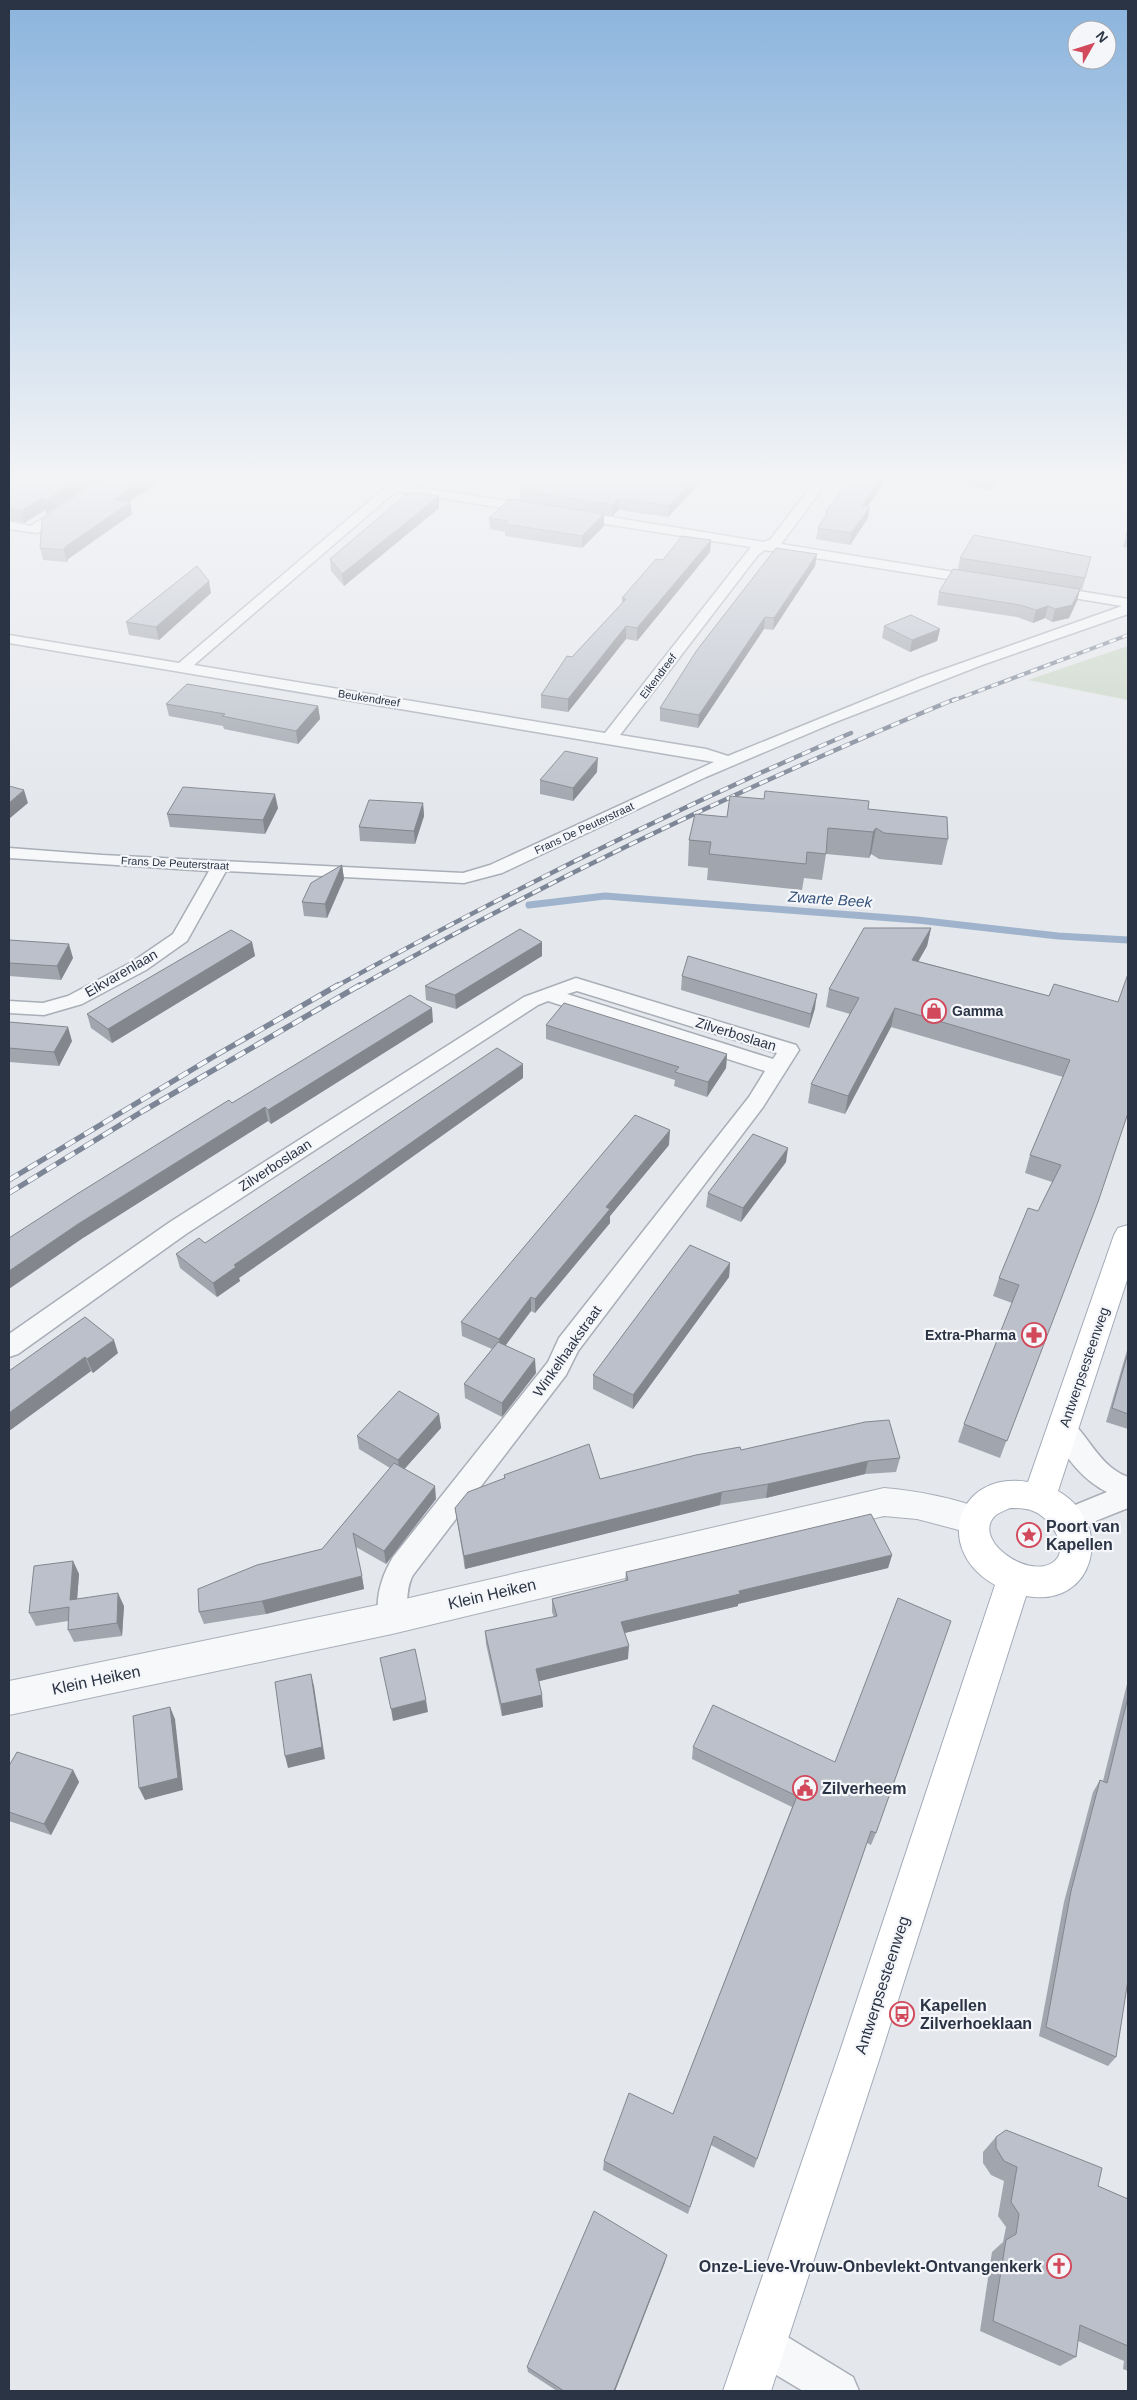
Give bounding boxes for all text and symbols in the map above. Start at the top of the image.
north arrow [1067,20,1117,70]
text: N [1093,28,1112,46]
street label: Eikendreef [637,651,679,701]
street label: Beukendreef [337,687,402,709]
street label: Frans De Peuterstraat [532,800,636,856]
street label: Frans De Peuterstraat [121,854,229,872]
water label: Zwarte Beek [786,888,874,911]
street label: Eikvarenlaan [82,946,160,1000]
shop icon: Gamma [921,998,947,1024]
place label: Gamma [952,1003,1004,1019]
street label: Zilverboslaan [694,1014,778,1054]
street label: Zilverboslaan [236,1136,314,1194]
street label: Winkelhaakstraat [530,1302,604,1400]
street label: Antwerpsesteenweg [1056,1305,1112,1429]
pharmacy icon: Extra-Pharma [1021,1322,1047,1348]
place label: Extra-Pharma [925,1327,1016,1343]
place label: Poort van Kapellen [1046,1518,1120,1553]
place icon: Poort van Kapellen [1016,1522,1042,1548]
street label: Klein Heiken [446,1576,538,1612]
street label: Klein Heiken [50,1662,142,1698]
public building icon: Zilverheem [792,1775,818,1801]
place label: Zilverheem [822,1780,906,1797]
street label: Antwerpsesteenweg [852,1914,912,2056]
place label: Kapellen Zilverhoeklaan [920,1997,1032,2032]
bus stop icon: Kapellen Zilverhoeklaan [889,2001,915,2027]
church icon: Onze-Lieve-Vrouw-Onbevlekt-Ontvangenkerk [1046,2253,1072,2279]
place label: Onze-Lieve-Vrouw-Onbevlekt-Ontvangenkerk [699,2258,1042,2275]

